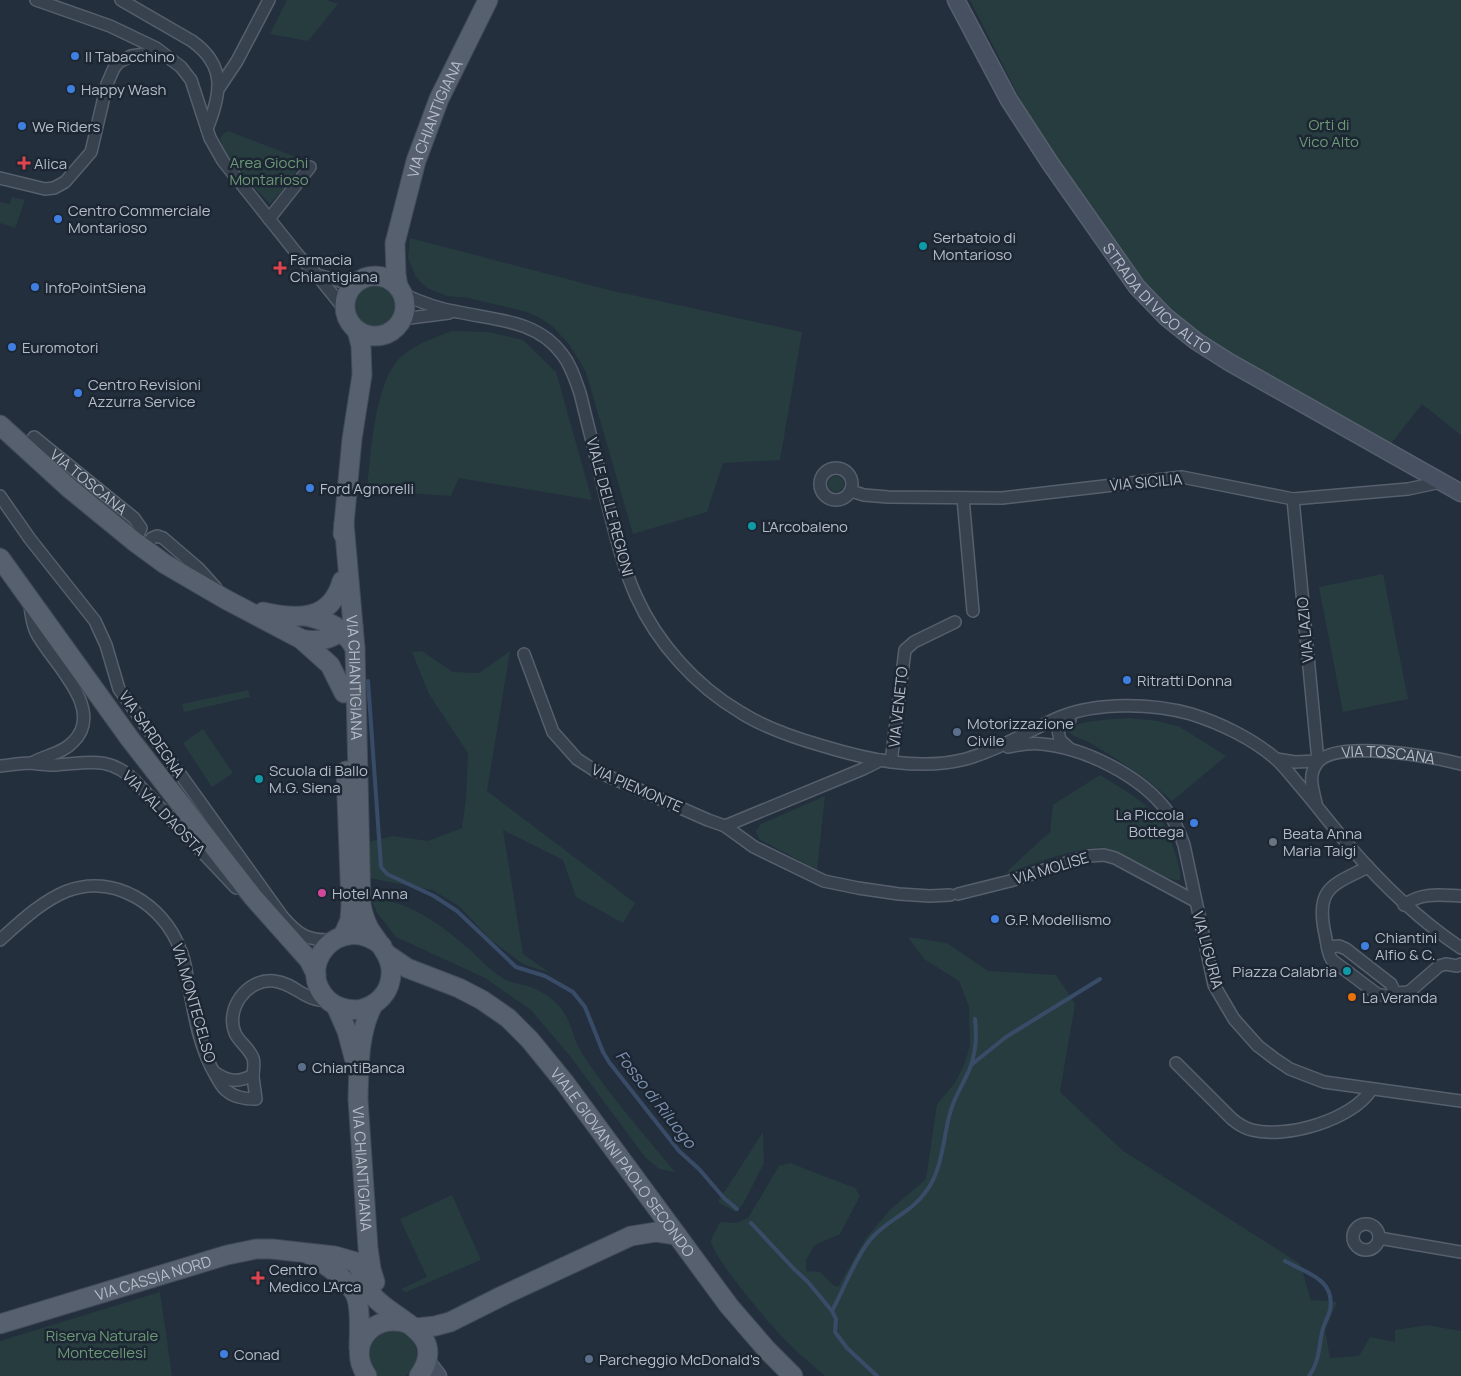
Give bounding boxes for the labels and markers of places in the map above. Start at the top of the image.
place label: Il Tabacchino [85,46,175,67]
marker: Il Tabacchino [69,50,81,62]
place label: Happy Wash [81,79,167,100]
marker: Happy Wash [65,83,77,95]
place label: We Riders [32,116,101,137]
marker: We Riders [16,120,28,132]
place label: Alica [34,153,67,174]
marker: Alica [18,157,30,169]
place label: Centro Commerciale Montarioso [68,200,211,238]
marker: Centro Commerciale Montarioso [52,213,64,225]
place label: Serbatoio di Montarioso [933,227,1016,265]
marker: Serbatoio di Montarioso [917,240,929,252]
place label: Farmacia Chiantigiana [290,249,378,287]
marker: Farmacia Chiantigiana [274,262,286,274]
place label: InfoPointSiena [45,277,146,298]
marker: InfoPointSiena [29,281,41,293]
place label: Euromotori [22,337,99,358]
marker: Euromotori [6,341,18,353]
place label: Centro Revisioni Azzurra Service [88,374,201,412]
marker: Centro Revisioni Azzurra Service [72,387,84,399]
place label: Ford Agnorelli [320,478,414,499]
marker: Ford Agnorelli [304,482,316,494]
place label: L'Arcobaleno [762,516,848,537]
marker: L'Arcobaleno [746,520,758,532]
place label: Ritratti Donna [1137,670,1232,691]
marker: Ritratti Donna [1121,674,1133,686]
place label: Motorizzazione Civile [967,713,1074,751]
marker: Motorizzazione Civile [951,726,963,738]
place label: Scuola di Ballo M.G. Siena [269,760,368,798]
marker: Scuola di Ballo M.G. Siena [253,773,265,785]
place label: La Piccola Bottega [1116,804,1184,842]
marker: La Piccola Bottega [1188,817,1200,829]
place label: Beata Anna Maria Taigi [1283,823,1362,861]
marker: Beata Anna Maria Taigi [1267,836,1279,848]
place label: Hotel Anna [332,883,408,904]
marker: Hotel Anna [316,887,328,899]
place label: G.P. Modellismo [1005,909,1111,930]
marker: G.P. Modellismo [989,913,1001,925]
place label: Chiantini Alfio & C. [1375,927,1437,965]
marker: Chiantini Alfio & C. [1359,940,1371,952]
place label: Piazza Calabria [1232,961,1337,982]
marker: Piazza Calabria [1341,965,1353,977]
place label: La Veranda [1362,987,1437,1008]
marker: La Veranda [1346,991,1358,1003]
place label: ChiantiBanca [312,1057,405,1078]
marker: ChiantiBanca [296,1061,308,1073]
place label: Centro Medico L'Arca [269,1259,361,1297]
marker: Centro Medico L'Arca [251,1271,265,1285]
place label: Conad [234,1344,280,1365]
marker: Conad [218,1348,230,1360]
place label: Parcheggio McDonald's [599,1349,760,1370]
marker: Parcheggio McDonald's [583,1353,595,1365]

